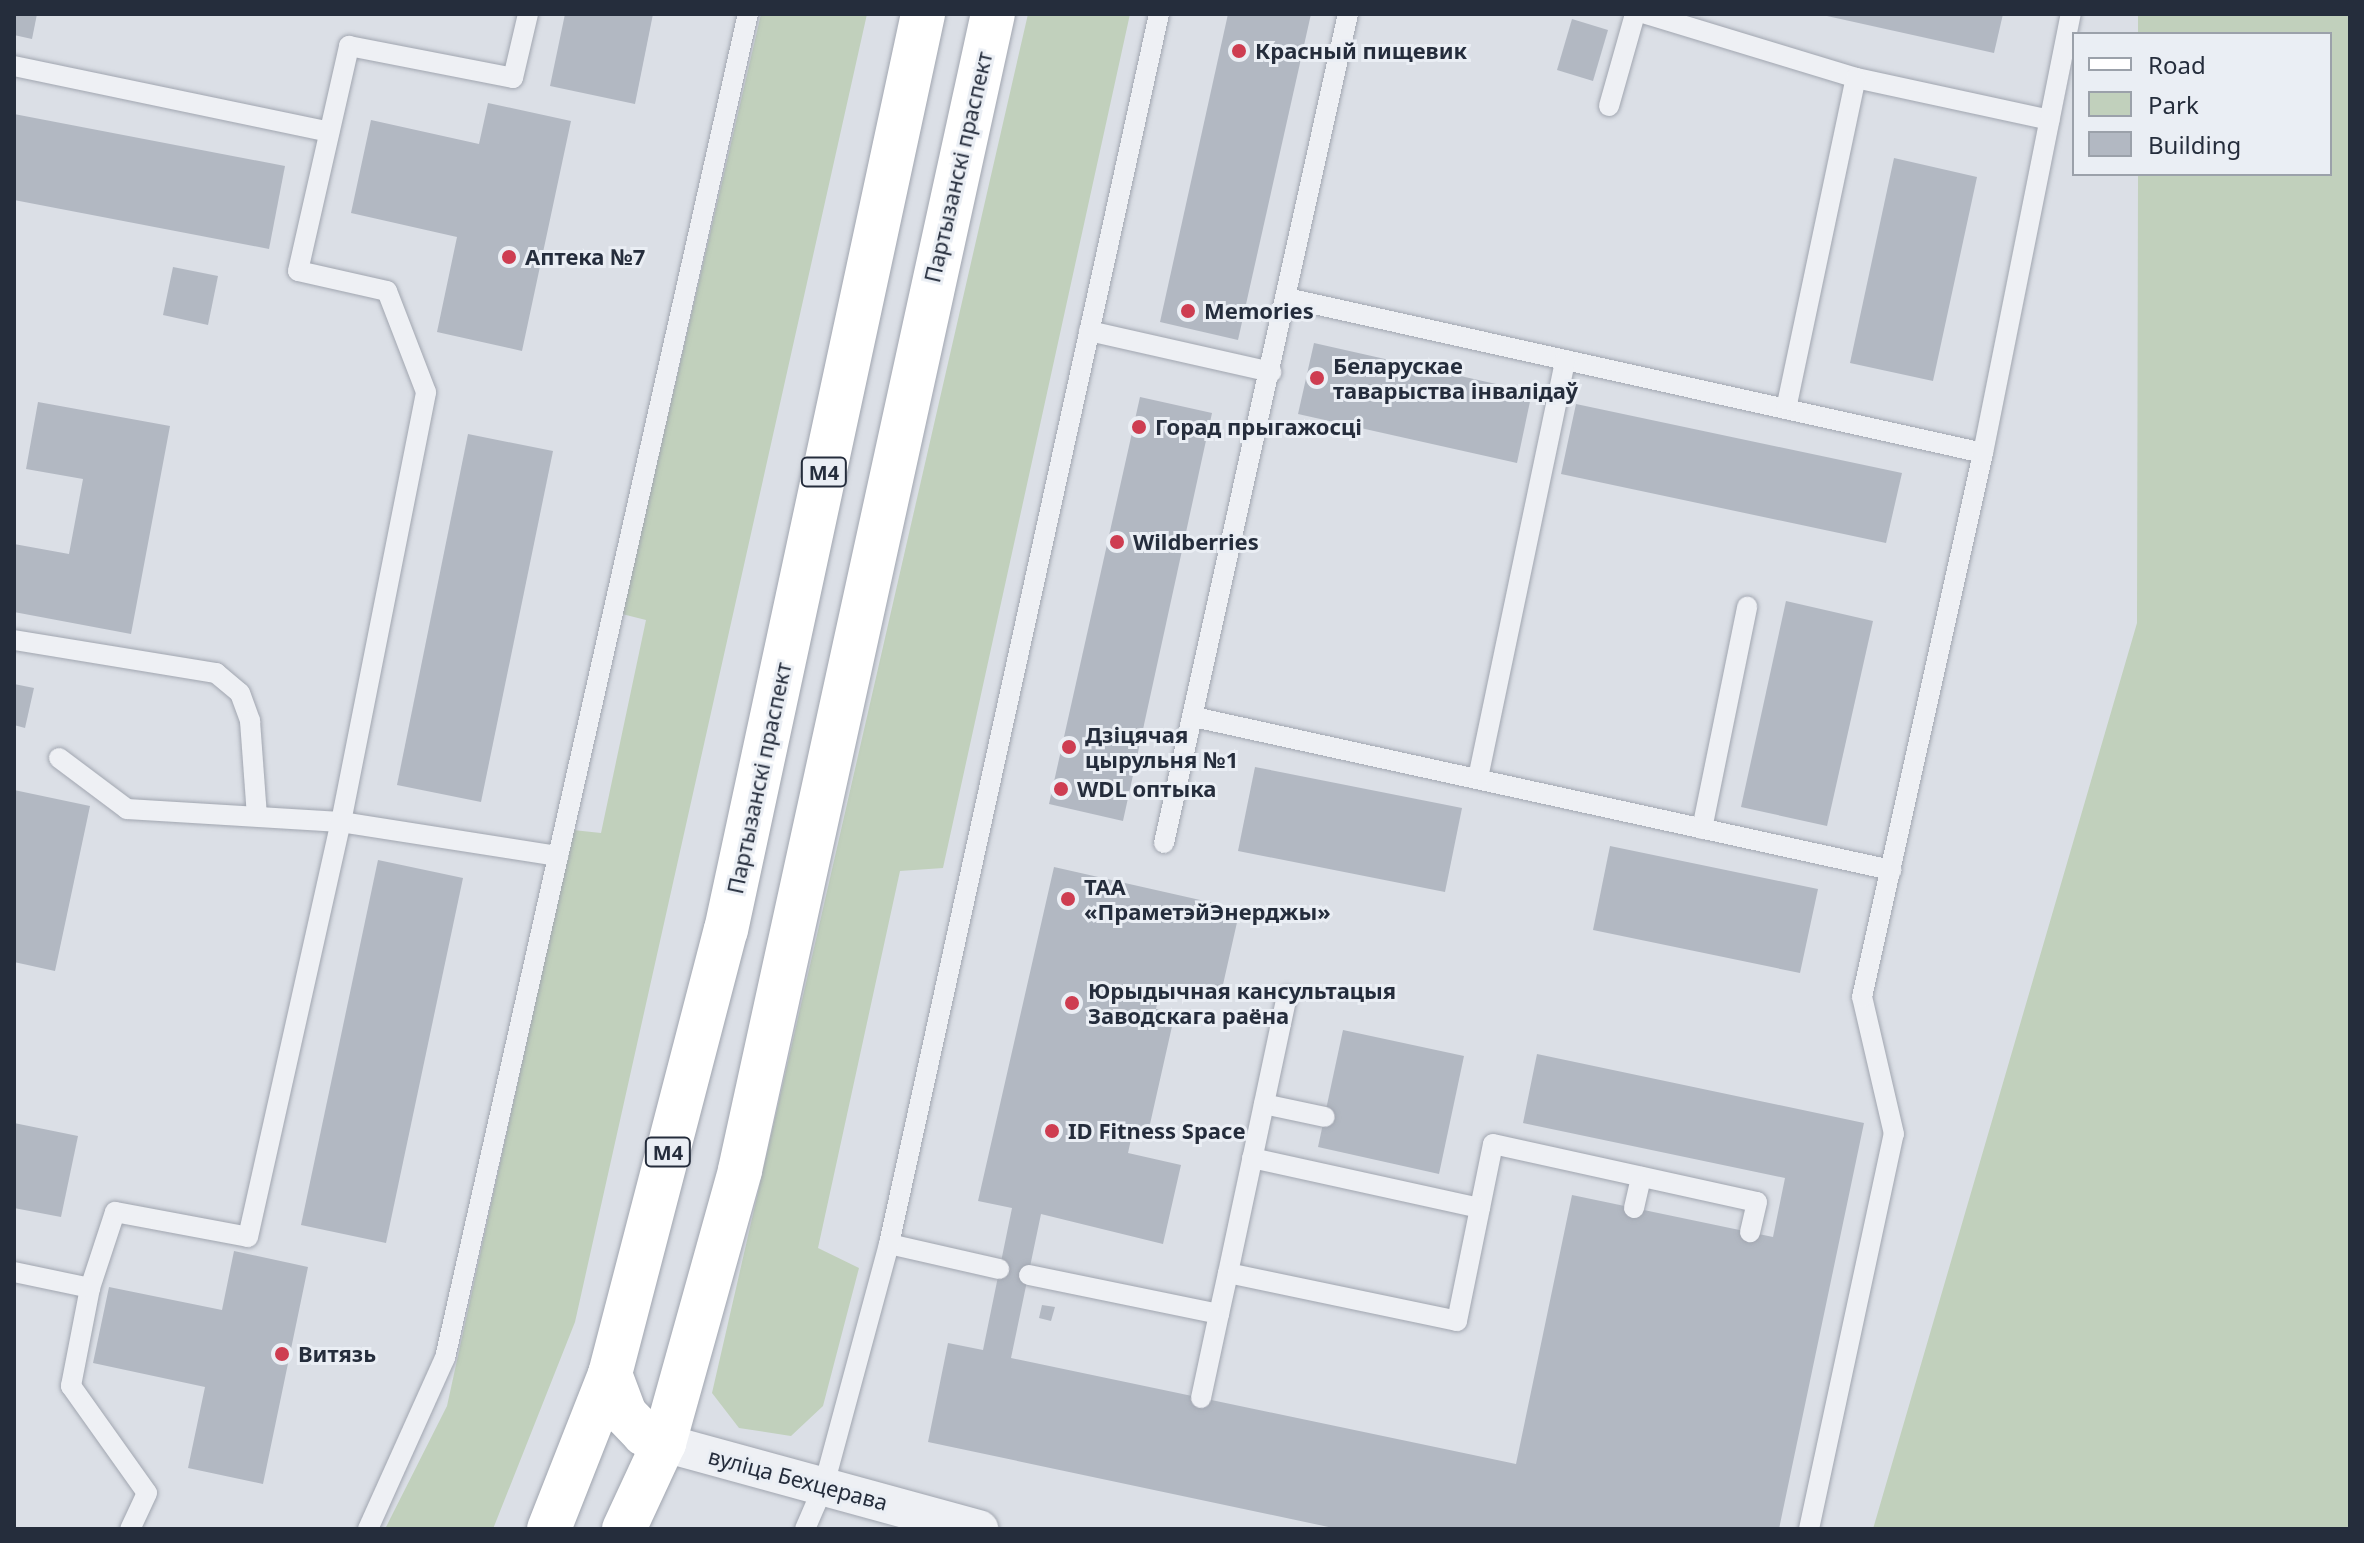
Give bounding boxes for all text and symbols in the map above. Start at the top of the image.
legend [2072,32,2332,176]
place label: Красный пищевик [1255,38,1467,64]
marker: Красный пищевик [1230,42,1248,60]
text: Road [2148,48,2206,81]
street label: Партызанскі праспект [919,49,997,285]
text: Park [2148,88,2199,121]
text: Building [2148,128,2241,161]
place label: Аптека №7 [525,244,645,270]
marker: Аптека №7 [500,248,518,266]
place label: Memories [1204,298,1314,324]
marker: Memories [1179,302,1197,320]
place label: Беларускае таварыства інвалідаў [1333,352,1578,404]
marker: Беларускае таварыства інвалідаў [1308,369,1326,387]
place label: Горад прыгажосці [1155,414,1362,440]
marker: Горад прыгажосці [1130,418,1148,436]
road number: М4 [800,456,848,488]
place label: Wildberries [1133,529,1259,555]
marker: Wildberries [1108,533,1126,551]
street label: Партызанскі праспект [722,660,796,896]
place label: Дзіцячая цырульня №1 [1085,721,1238,772]
marker: Дзіцячая цырульня №1 [1060,738,1078,756]
place label: WDL оптыка [1077,776,1216,802]
marker: WDL оптыка [1052,780,1070,798]
place label: ТАА «ПраметэйЭнерджы» [1084,873,1331,924]
marker: ТАА «ПраметэйЭнерджы» [1059,890,1077,908]
place label: Юрыдычная кансультацыя Заводскага раёна [1088,977,1396,1028]
marker: Юрыдычная кансультацыя Заводскага раёна [1063,994,1081,1012]
place label: ID Fitness Space [1068,1118,1246,1144]
marker: ID Fitness Space [1043,1122,1061,1140]
road number: М4 [644,1136,692,1168]
place label: Витязь [298,1341,376,1367]
marker: Витязь [273,1345,291,1363]
street label: вуліца Бехцерава [705,1442,891,1516]

